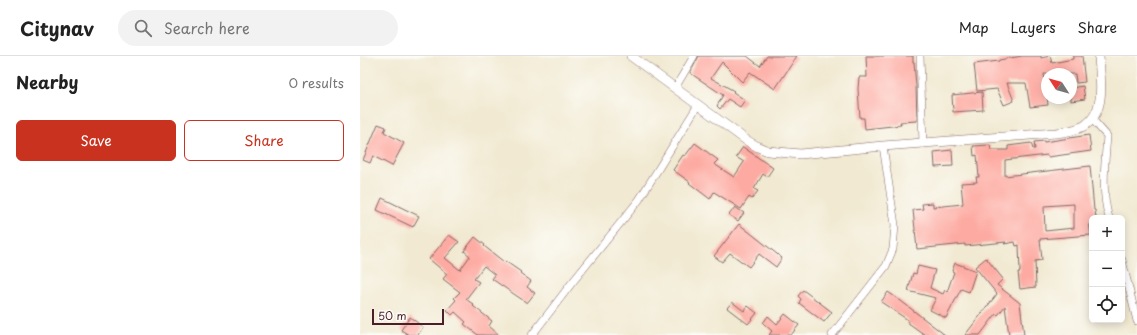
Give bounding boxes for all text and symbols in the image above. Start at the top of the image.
search box [118,10,398,46]
text: Citynav [20,14,94,42]
text: Search here [164,16,250,39]
icon: search [132,17,154,39]
text: Map [959,17,989,38]
text: Layers [1011,17,1056,38]
text: Share [1078,17,1117,38]
north arrow [1041,68,1077,104]
text: Nearby [16,69,78,95]
text: 0 results [289,73,344,92]
button: Save [16,120,176,161]
button: Share [184,120,344,161]
map controls [1089,215,1125,323]
button: + [1089,215,1125,251]
button: − [1089,251,1125,287]
button: locate [1089,287,1125,323]
scale bar [372,307,444,326]
text: 50 m [378,307,407,324]

